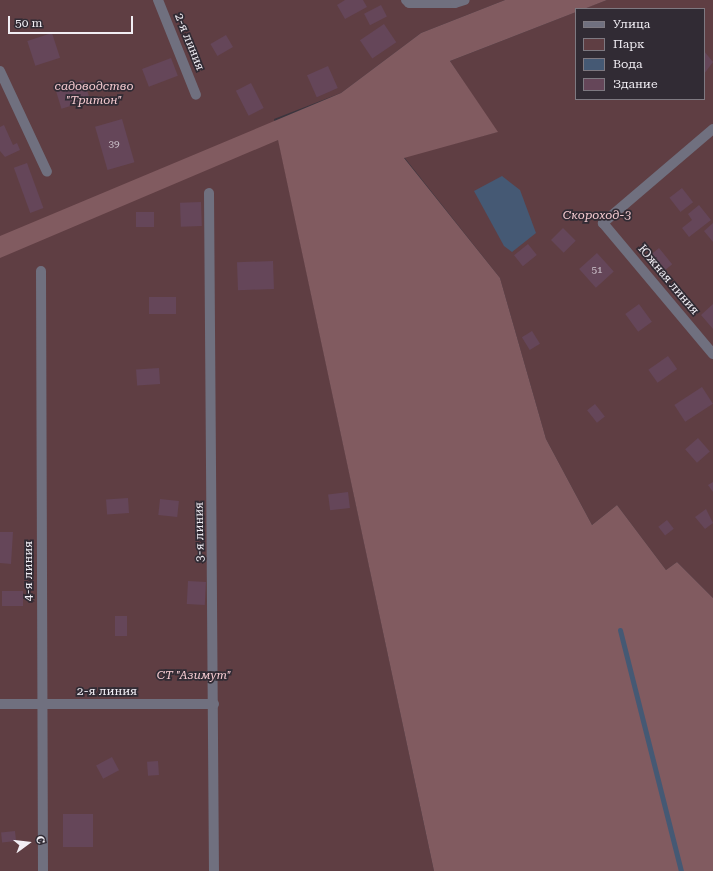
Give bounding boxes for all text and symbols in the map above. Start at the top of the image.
scale bar [10,8,135,34]
legend [575,8,705,100]
street label: 2-я линия [171,11,207,73]
text: 50 m [15,16,42,30]
text: Улица [613,17,650,31]
text: Парк [613,37,645,51]
text: Вода [613,57,642,71]
text: Здание [613,77,657,91]
park label: садоводство "Тритон" [55,80,133,108]
house number: 39 [108,138,120,150]
park label: Скороход-3 [563,209,631,223]
street label: Южная линия [635,242,701,318]
house number: 51 [591,264,603,276]
street label: 3-я линия [192,502,208,562]
street label: 4-я линия [22,541,36,601]
park label: СТ "Азимут" [157,669,231,683]
street label: 2-я линия [77,685,137,699]
north arrow [8,823,48,863]
text: С [33,834,47,845]

